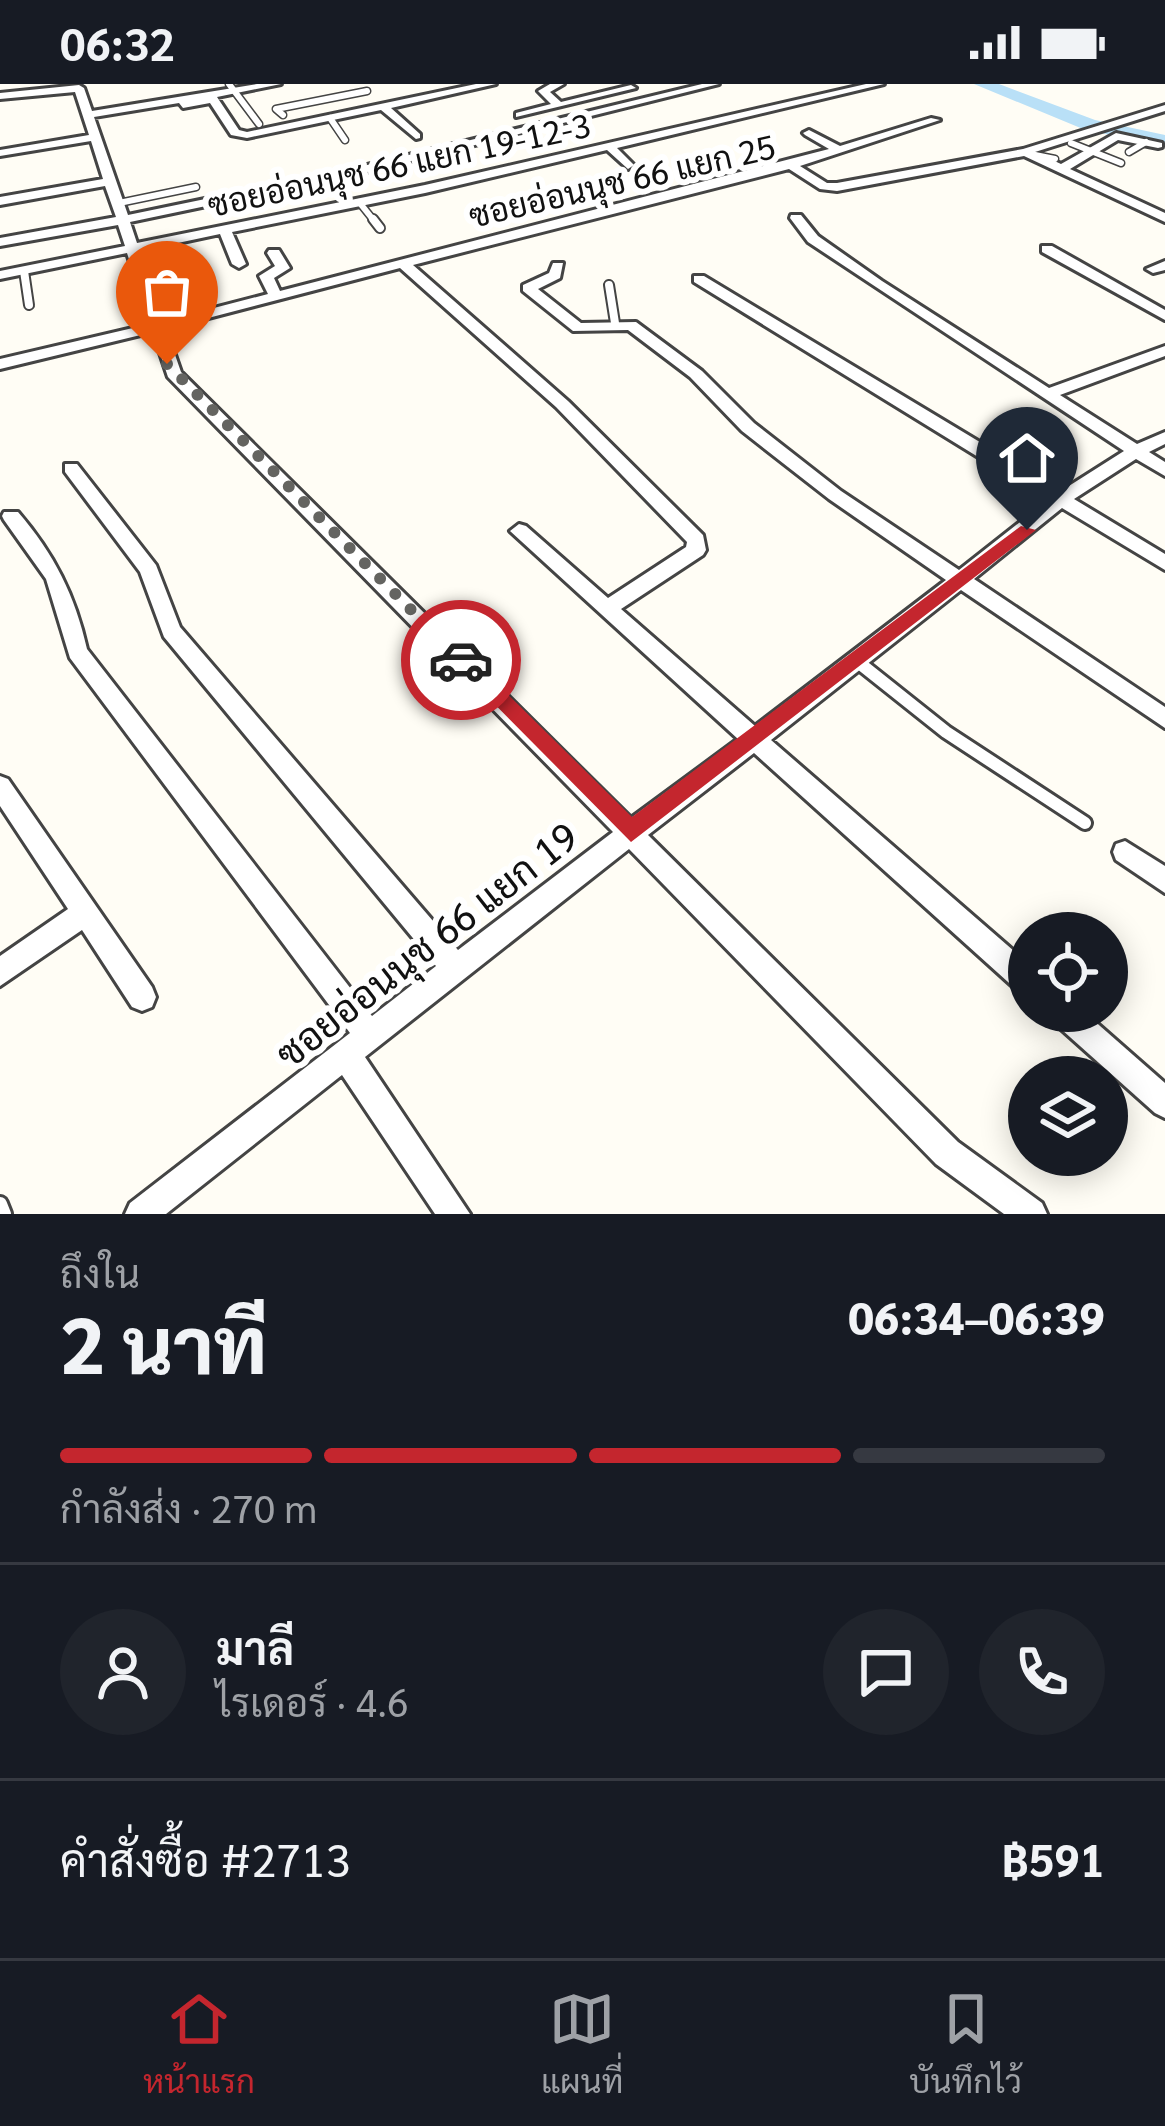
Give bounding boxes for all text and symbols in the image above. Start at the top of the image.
text: 06:32 [60,13,175,71]
street label: ซอยอ่อนนุช 66 แยก 19-12-3 [204,102,594,228]
street label: ซอยอ่อนนุช 66 แยก 25 [464,123,780,239]
pin [116,241,218,364]
icon: bag [134,259,200,325]
pin [976,407,1078,530]
icon: home [994,425,1060,491]
courier [401,600,521,720]
icon: car [428,627,494,693]
street label: ซอยอ่อนนุช 66 แยก 19 [264,809,589,1080]
map controls [1008,912,1128,1176]
button: locate [1008,912,1128,1032]
button: layers [1008,1056,1128,1176]
text: ถึงใน [60,1246,140,1297]
text: 06:34–06:39 [848,1287,1105,1345]
text: 2 นาที [60,1291,267,1392]
text: กำลังส่ง · 270 m [60,1481,317,1532]
button: person [60,1609,186,1735]
button: chat [823,1609,949,1735]
button: phone [979,1609,1105,1735]
text: มาลี [216,1617,294,1675]
text: ไรเดอร์ · 4.6 [216,1675,409,1726]
text: คำสั่งซื้อ #2713 [60,1829,350,1887]
text: ฿591 [1002,1829,1105,1887]
tab: หน้าแรก [143,1986,255,2101]
tab: แผนที่ [541,1986,623,2101]
tab: บันทึกไว้ [909,1986,1022,2101]

